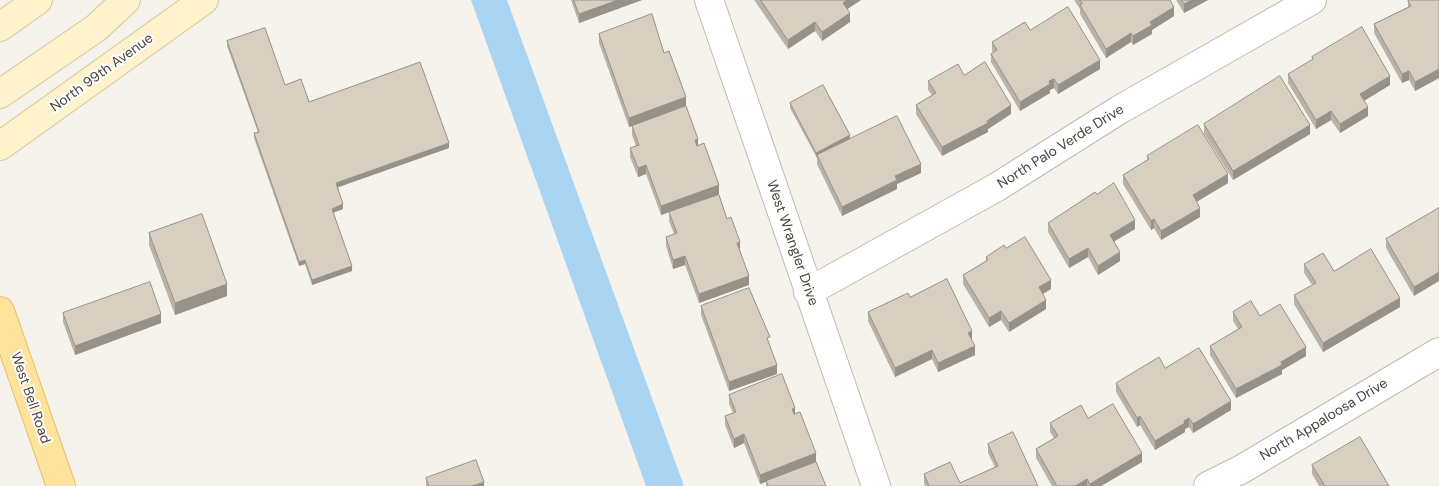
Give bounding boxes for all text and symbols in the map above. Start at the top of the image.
street label: North 99th Avenue [47,30,157,116]
street label: North Palo Verde Drive [995,101,1127,193]
street label: West Wrangler Drive [763,178,821,308]
street label: West Bell Road [6,350,54,446]
street label: North Appaloosa Drive [1257,375,1391,465]

